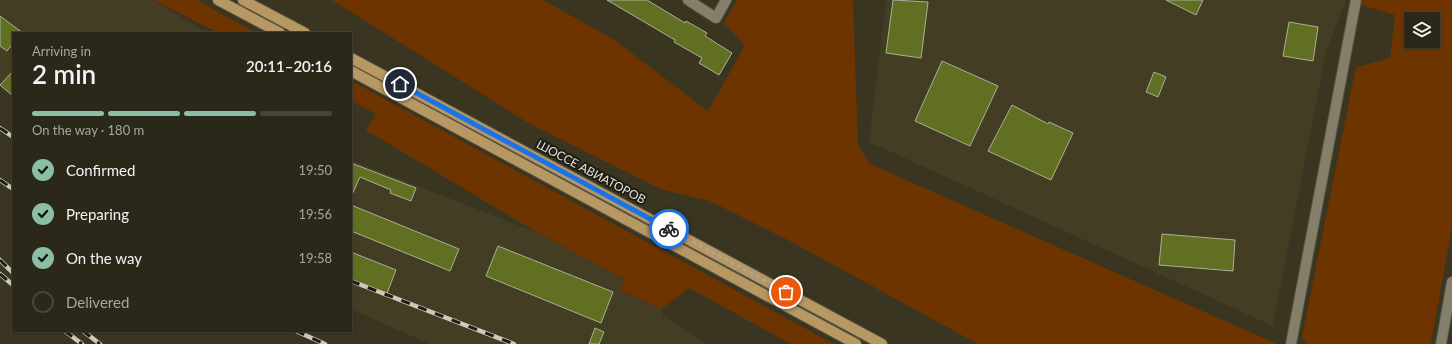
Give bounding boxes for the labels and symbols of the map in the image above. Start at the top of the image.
pin [383,67,417,101]
street label: ШОССЕ АВИАТОРОВ [534,136,649,207]
courier [649,209,689,249]
pin [769,275,803,309]

